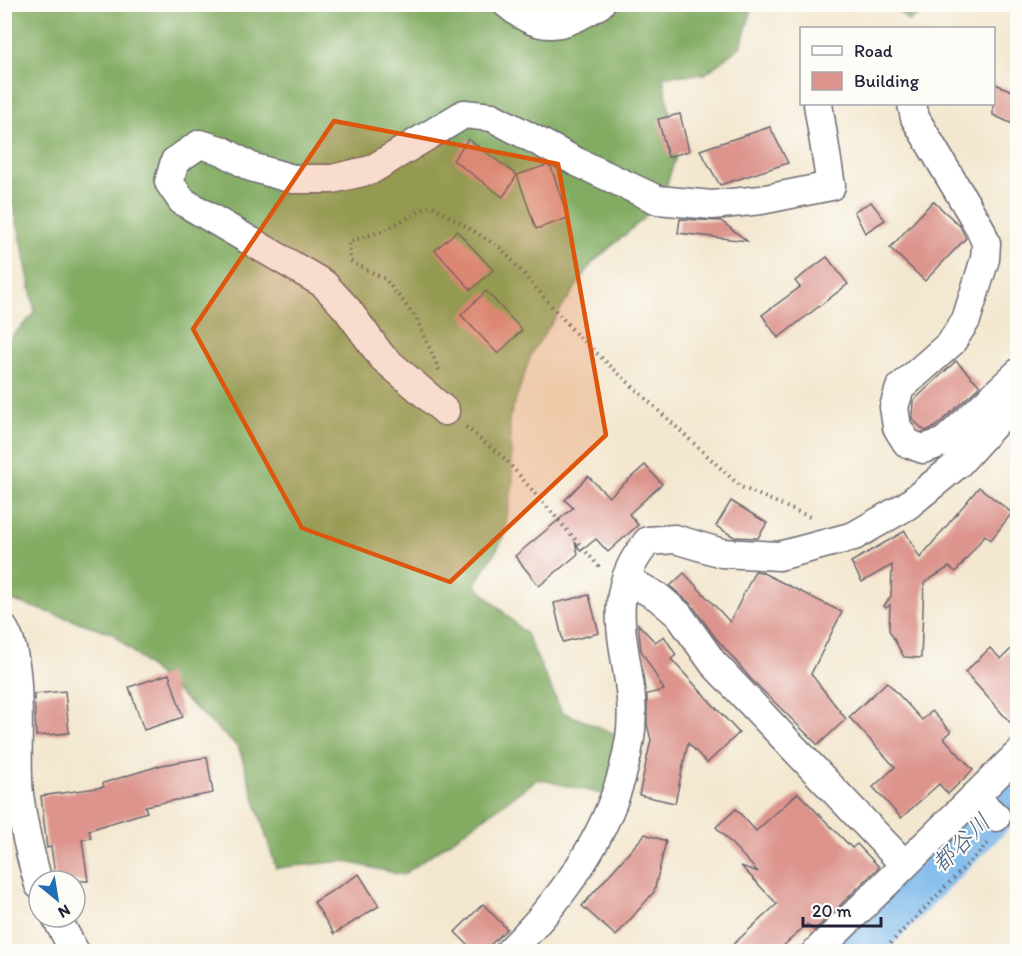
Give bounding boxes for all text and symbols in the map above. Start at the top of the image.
legend [800,27,995,105]
text: Road [854,40,893,62]
text: Building [854,70,920,92]
water label: 都谷川 [925,807,996,878]
north arrow [27,869,87,929]
scale bar [803,890,881,928]
text: 20 m [812,900,852,922]
text: N [55,901,74,922]

